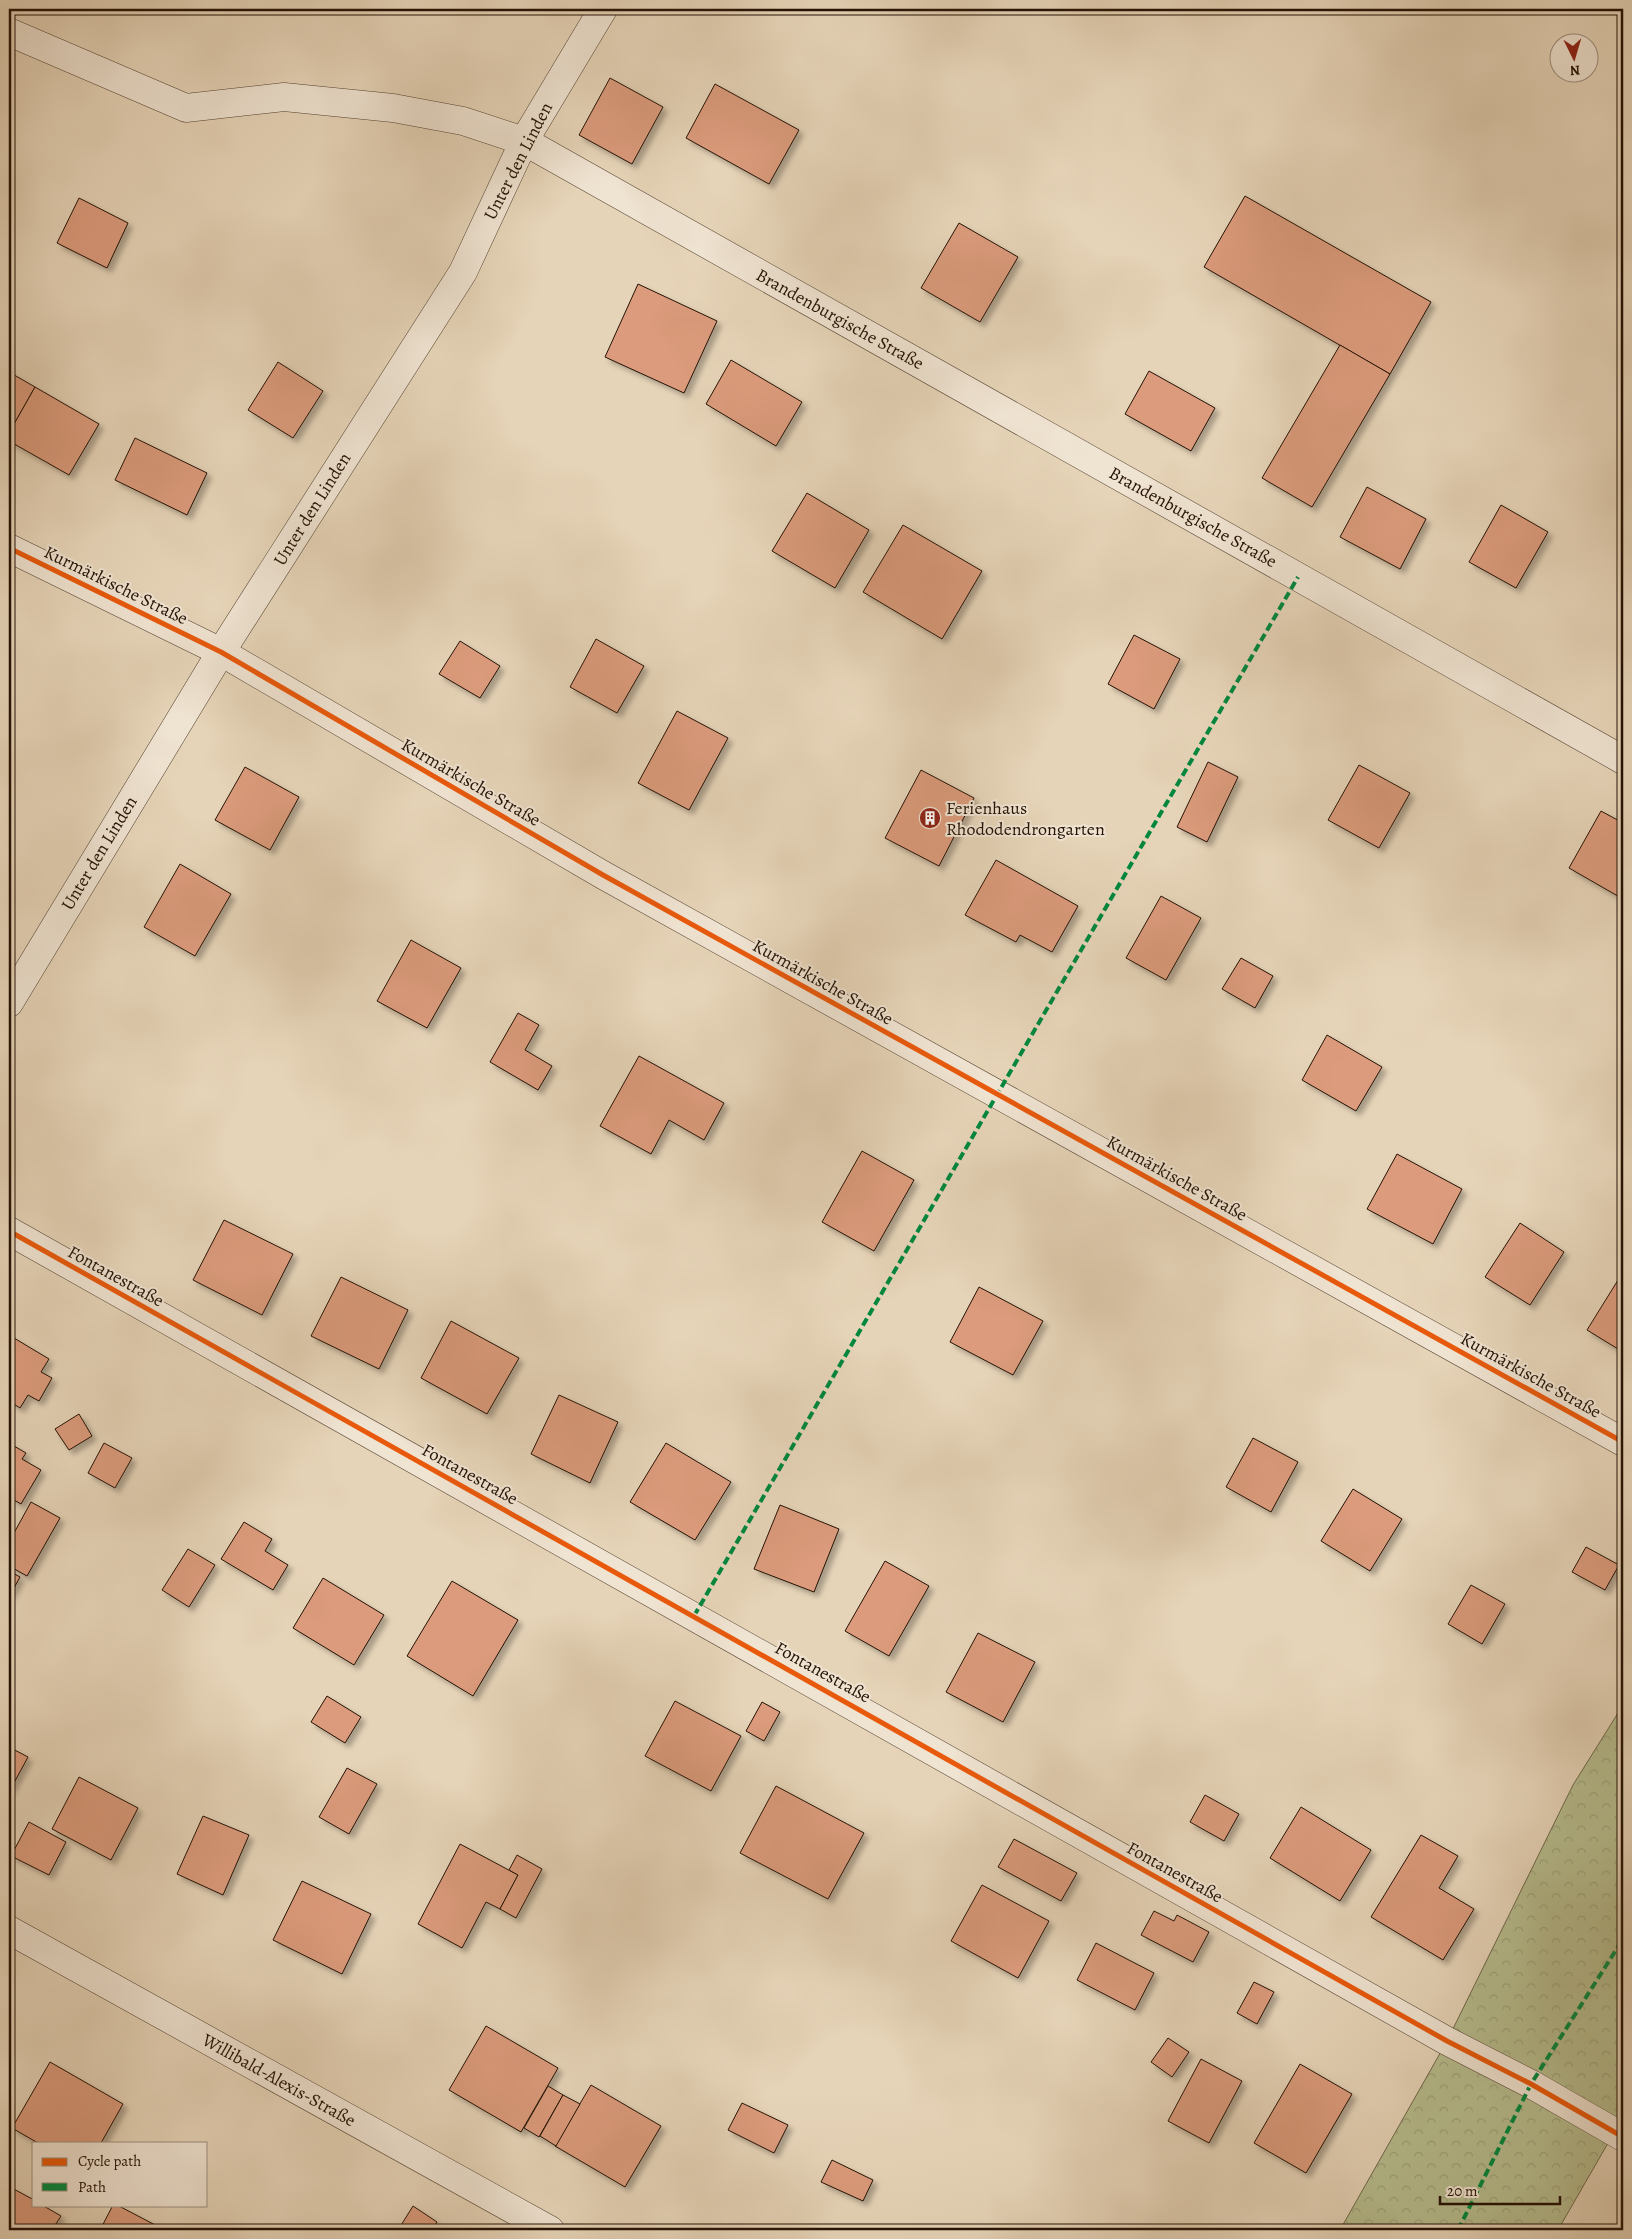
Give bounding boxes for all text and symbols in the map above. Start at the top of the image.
north arrow [1550,32,1600,82]
text: N [1569,61,1581,80]
street label: Unter den Linden [478,98,558,224]
street label: Brandenburgische Straße [752,263,928,375]
street label: Unter den Linden [268,448,356,570]
street label: Brandenburgische Straße [1105,461,1281,573]
street label: Kurmärkische Straße [40,540,192,630]
street label: Kurmärkische Straße [397,732,545,832]
street label: Unter den Linden [55,791,143,914]
place label: Ferienhaus Rhododendrongarten [946,796,1105,841]
building icon: Ferienhaus Rhododendrongarten [918,806,942,830]
street label: Kurmärkische Straße [748,933,898,1031]
street label: Kurmärkische Straße [1102,1129,1252,1227]
street label: Fontanestraße [64,1240,168,1312]
street label: Kurmärkische Straße [1456,1326,1606,1424]
street label: Fontanestraße [418,1438,522,1510]
street label: Fontanestraße [771,1636,875,1708]
street label: Fontanestraße [1123,1836,1227,1908]
street label: Willibald-Alexis-Straße [197,2027,360,2132]
legend [32,2142,208,2206]
text: Cycle path [78,2151,141,2171]
scale bar [1440,2174,1560,2206]
text: Path [78,2177,106,2197]
text: 20 m [1447,2181,1478,2201]

